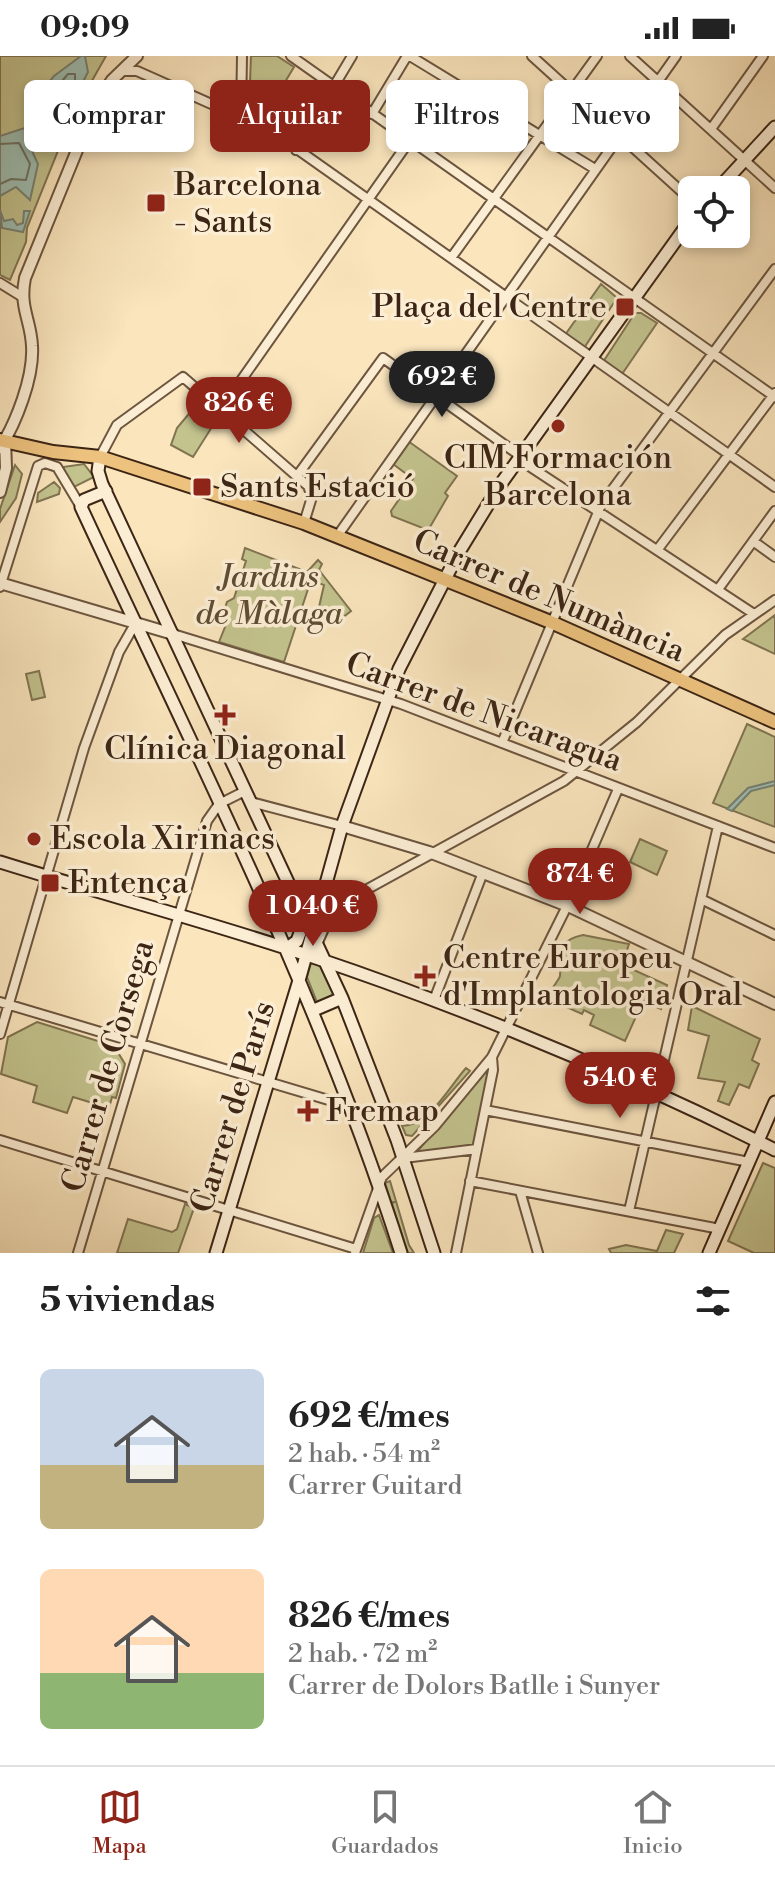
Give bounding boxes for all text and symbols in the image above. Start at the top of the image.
text: 09:09 [40,9,130,47]
chip: Comprar [24,80,194,152]
chip: Alquilar [210,80,370,152]
chip: Filtros [386,80,528,152]
chip: Nuevo [544,80,679,152]
place label: Barcelona - Sants [173,165,322,242]
map controls [678,176,750,248]
button: locate [678,176,750,248]
marker: Barcelona - Sants [145,192,167,214]
place label: Plaça del Centre [372,287,607,327]
marker: Plaça del Centre [614,296,636,318]
pin: 692 € [386,351,498,419]
text: 692 € [407,361,477,393]
pin: 826 € [183,377,295,445]
text: 826 € [204,387,274,419]
marker: CIM Formación Barcelona [549,417,567,435]
place label: CIM Formación Barcelona [444,438,672,515]
place label: Sants Estació [220,467,415,507]
marker: Sants Estació [191,476,213,498]
street label: Carrer de Numància [407,521,692,672]
park label: Jardins de Màlaga [196,557,343,634]
street label: Carrer de Nicaragua [340,643,628,781]
marker: Clínica Diagonal [214,704,236,726]
place label: Clínica Diagonal [104,729,346,769]
place label: Escola Xirinacs [50,819,275,859]
marker: Escola Xirinacs [25,830,43,848]
pin: 874 € [524,848,636,916]
text: 874 € [546,858,614,890]
place label: Entença [68,863,189,903]
marker: Entença [39,872,61,894]
pin: 1 040 € [239,880,387,948]
text: 1 040 € [267,890,359,922]
street label: Carrer de Còrsega [53,935,163,1197]
place label: Centre Europeu d'Implantologia Oral [443,938,743,1015]
marker: Centre Europeu d'Implantologia Oral [414,965,436,987]
street label: Carrer de París [182,996,284,1218]
pin: 540 € [564,1052,676,1120]
text: 540 € [583,1062,657,1094]
place label: Fremap [326,1091,439,1131]
marker: Fremap [297,1100,319,1122]
icon: filters [691,1279,735,1323]
text: 5 viviendas [40,1280,215,1322]
text: 692 €/mes [288,1396,450,1438]
icon: home [104,1401,200,1497]
text: 2 hab. · 54 m² [288,1438,440,1470]
text: Carrer Guitard [288,1470,462,1502]
text: 826 €/mes [288,1596,450,1638]
icon: home [104,1601,200,1697]
text: 2 hab. · 72 m² [288,1638,437,1670]
text: Carrer de Dolors Batlle i Sunyer [288,1670,660,1702]
tab: Mapa [92,1785,147,1860]
tab: Guardados [331,1785,439,1860]
tab: Inicio [623,1785,683,1860]

